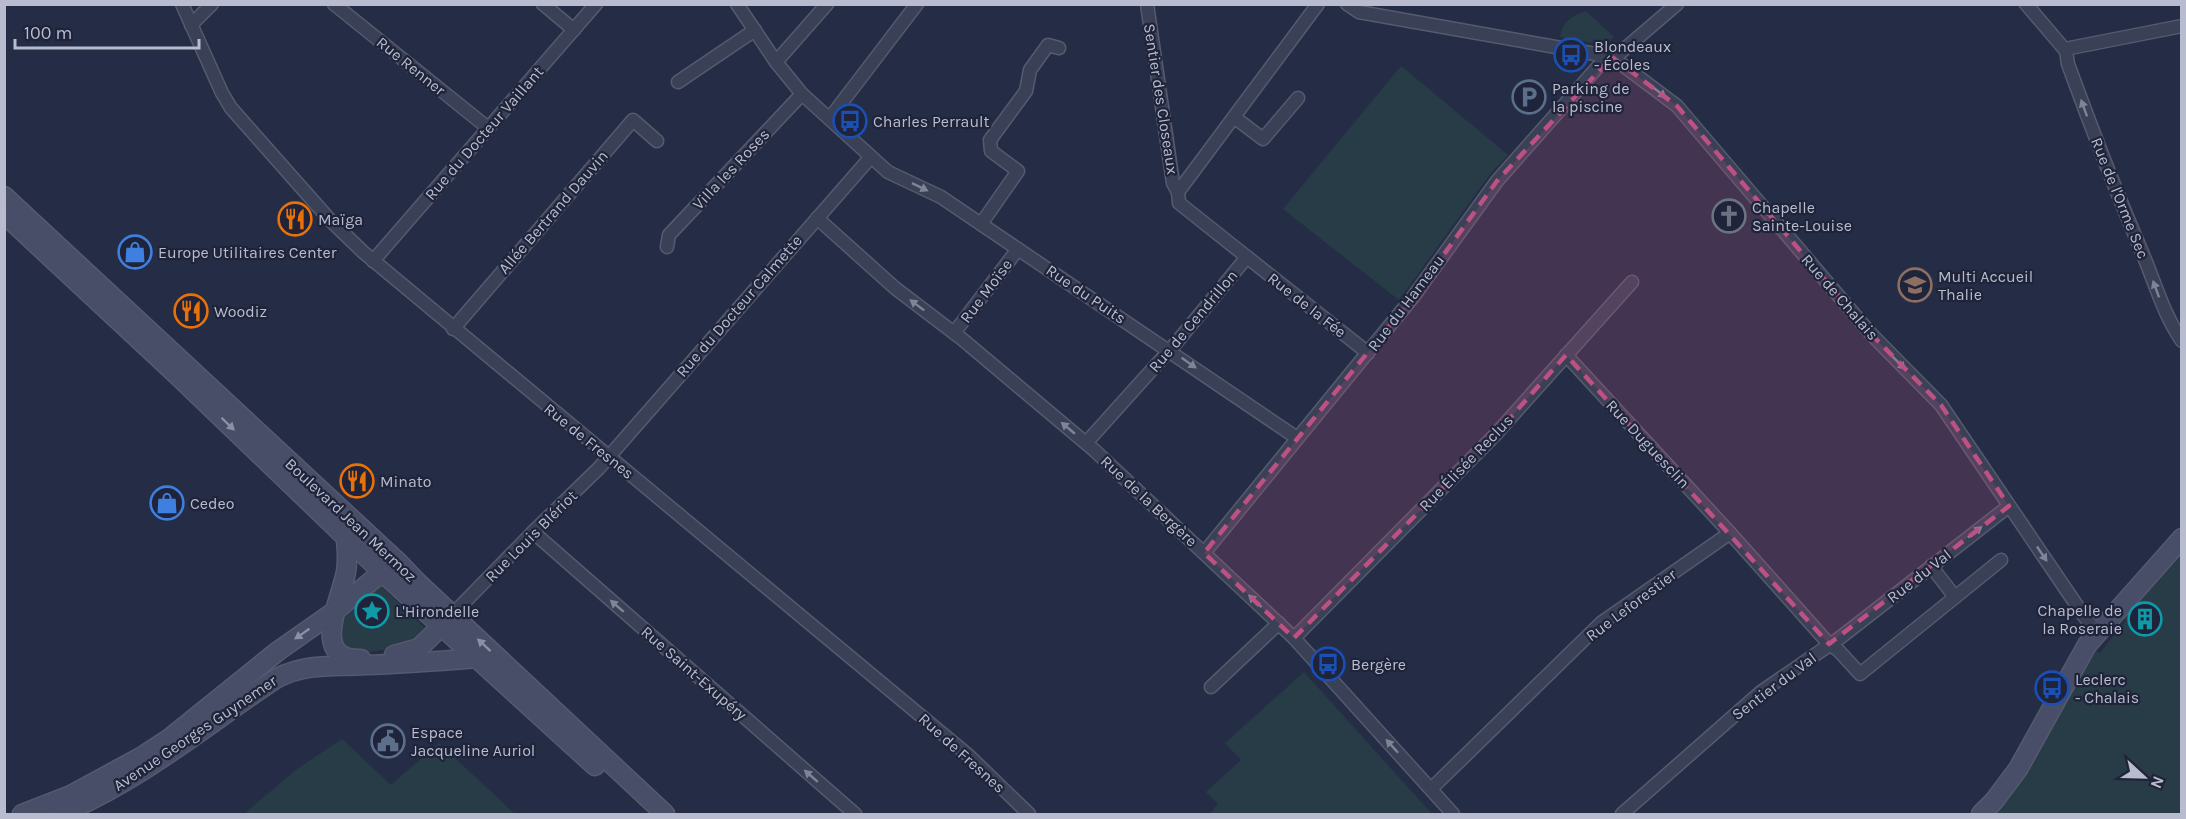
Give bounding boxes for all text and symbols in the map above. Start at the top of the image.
scale bar [15,12,200,50]
text: 100 m [24,22,72,44]
street label: Sentier des Closeaux [1140,22,1182,176]
street label: Rue Renner [373,33,449,100]
bus stop icon: Blondeaux - Écoles [1553,37,1589,73]
place label: Blondeaux - Écoles [1594,37,1671,74]
street label: Rue du Docteur Vaillant [421,62,547,204]
parking icon: Parking de la piscine [1511,79,1547,115]
place label: Parking de la piscine [1552,79,1629,116]
one-way arrow [1651,85,1666,97]
one-way arrow [2079,98,2089,116]
bus stop icon: Charles Perrault [832,103,868,139]
place label: Charles Perrault [873,112,990,131]
street label: Villa les Roses [689,125,773,213]
street label: Rue de l'Orme Sec [2087,135,2153,261]
street label: Allée Bertrand Dauvin [494,146,612,278]
one-way arrow [912,183,929,192]
church icon: Chapelle Sainte-Louise [1711,198,1747,234]
place label: Chapelle Sainte-Louise [1752,198,1852,235]
restaurant icon: Maïga [277,201,313,237]
place label: Maïga [318,210,363,229]
street label: Rue du Docteur Calmette [672,231,806,381]
shop icon: Europe Utilitaires Center [117,234,153,270]
place label: Europe Utilitaires Center [158,243,337,262]
street label: Rue de Chalais [1797,250,1883,344]
street label: Rue du Hameau [1364,251,1448,355]
street label: Rue Moïse [956,255,1016,327]
street label: Rue du Puits [1042,260,1130,328]
street label: Rue de Cendrillon [1145,266,1241,376]
school or university icon: Multi Accueil Thalie [1897,267,1933,303]
place label: Multi Accueil Thalie [1938,267,2033,304]
street label: Rue de la Fée [1264,268,1350,342]
one-way arrow [2151,280,2160,298]
restaurant icon: Woodiz [173,293,209,329]
one-way arrow [909,299,925,311]
place label: Woodiz [214,302,267,321]
one-way arrow [1892,355,1906,369]
one-way arrow [1180,357,1196,369]
street label: Rue Duguesclin [1602,396,1694,492]
street label: Rue de Fresnes [540,399,638,483]
street label: Rue Élisée Reclus [1415,411,1517,515]
one-way arrow [220,417,234,431]
one-way arrow [1061,422,1076,435]
street label: Rue de la Bergère [1097,451,1201,551]
street label: Boulevard Jean Mermoz [281,454,421,586]
restaurant icon: Minato [339,463,375,499]
place label: Minato [380,472,432,491]
shop icon: Cedeo [149,485,185,521]
street label: Rue Louis Blériot [481,486,581,586]
place label: Cedeo [190,494,234,513]
one-way arrow [1968,527,1983,539]
street label: Rue du Val [1883,545,1955,607]
one-way arrow [2036,546,2048,562]
street label: Rue Leforestier [1582,565,1680,645]
place icon: L'Hirondelle [354,593,390,629]
one-way arrow [1247,594,1262,608]
one-way arrow [610,600,625,613]
place label: Chapelle de la Roseraie [2037,601,2122,638]
building icon: Chapelle de la Roseraie [2127,601,2163,637]
place label: L'Hirondelle [395,602,479,621]
street label: Rue Saint-Exupéry [637,622,751,724]
one-way arrow [295,627,310,639]
one-way arrow [477,639,491,653]
bus stop icon: Bergère [1310,646,1346,682]
street label: Sentier du Val [1728,648,1820,724]
place label: Bergère [1351,655,1406,674]
bus stop icon: Leclerc - Chalais [2034,670,2070,706]
place label: Leclerc - Chalais [2075,670,2139,707]
street label: Avenue Georges Guynemer [110,671,280,795]
street label: Rue de Fresnes [915,709,1009,797]
public building icon: Espace Jacqueline Auriol [370,723,406,759]
place label: Espace Jacqueline Auriol [411,723,535,760]
one-way arrow [1385,738,1399,753]
north arrow [2114,747,2174,807]
one-way arrow [804,770,819,783]
text: N [2146,774,2168,791]

